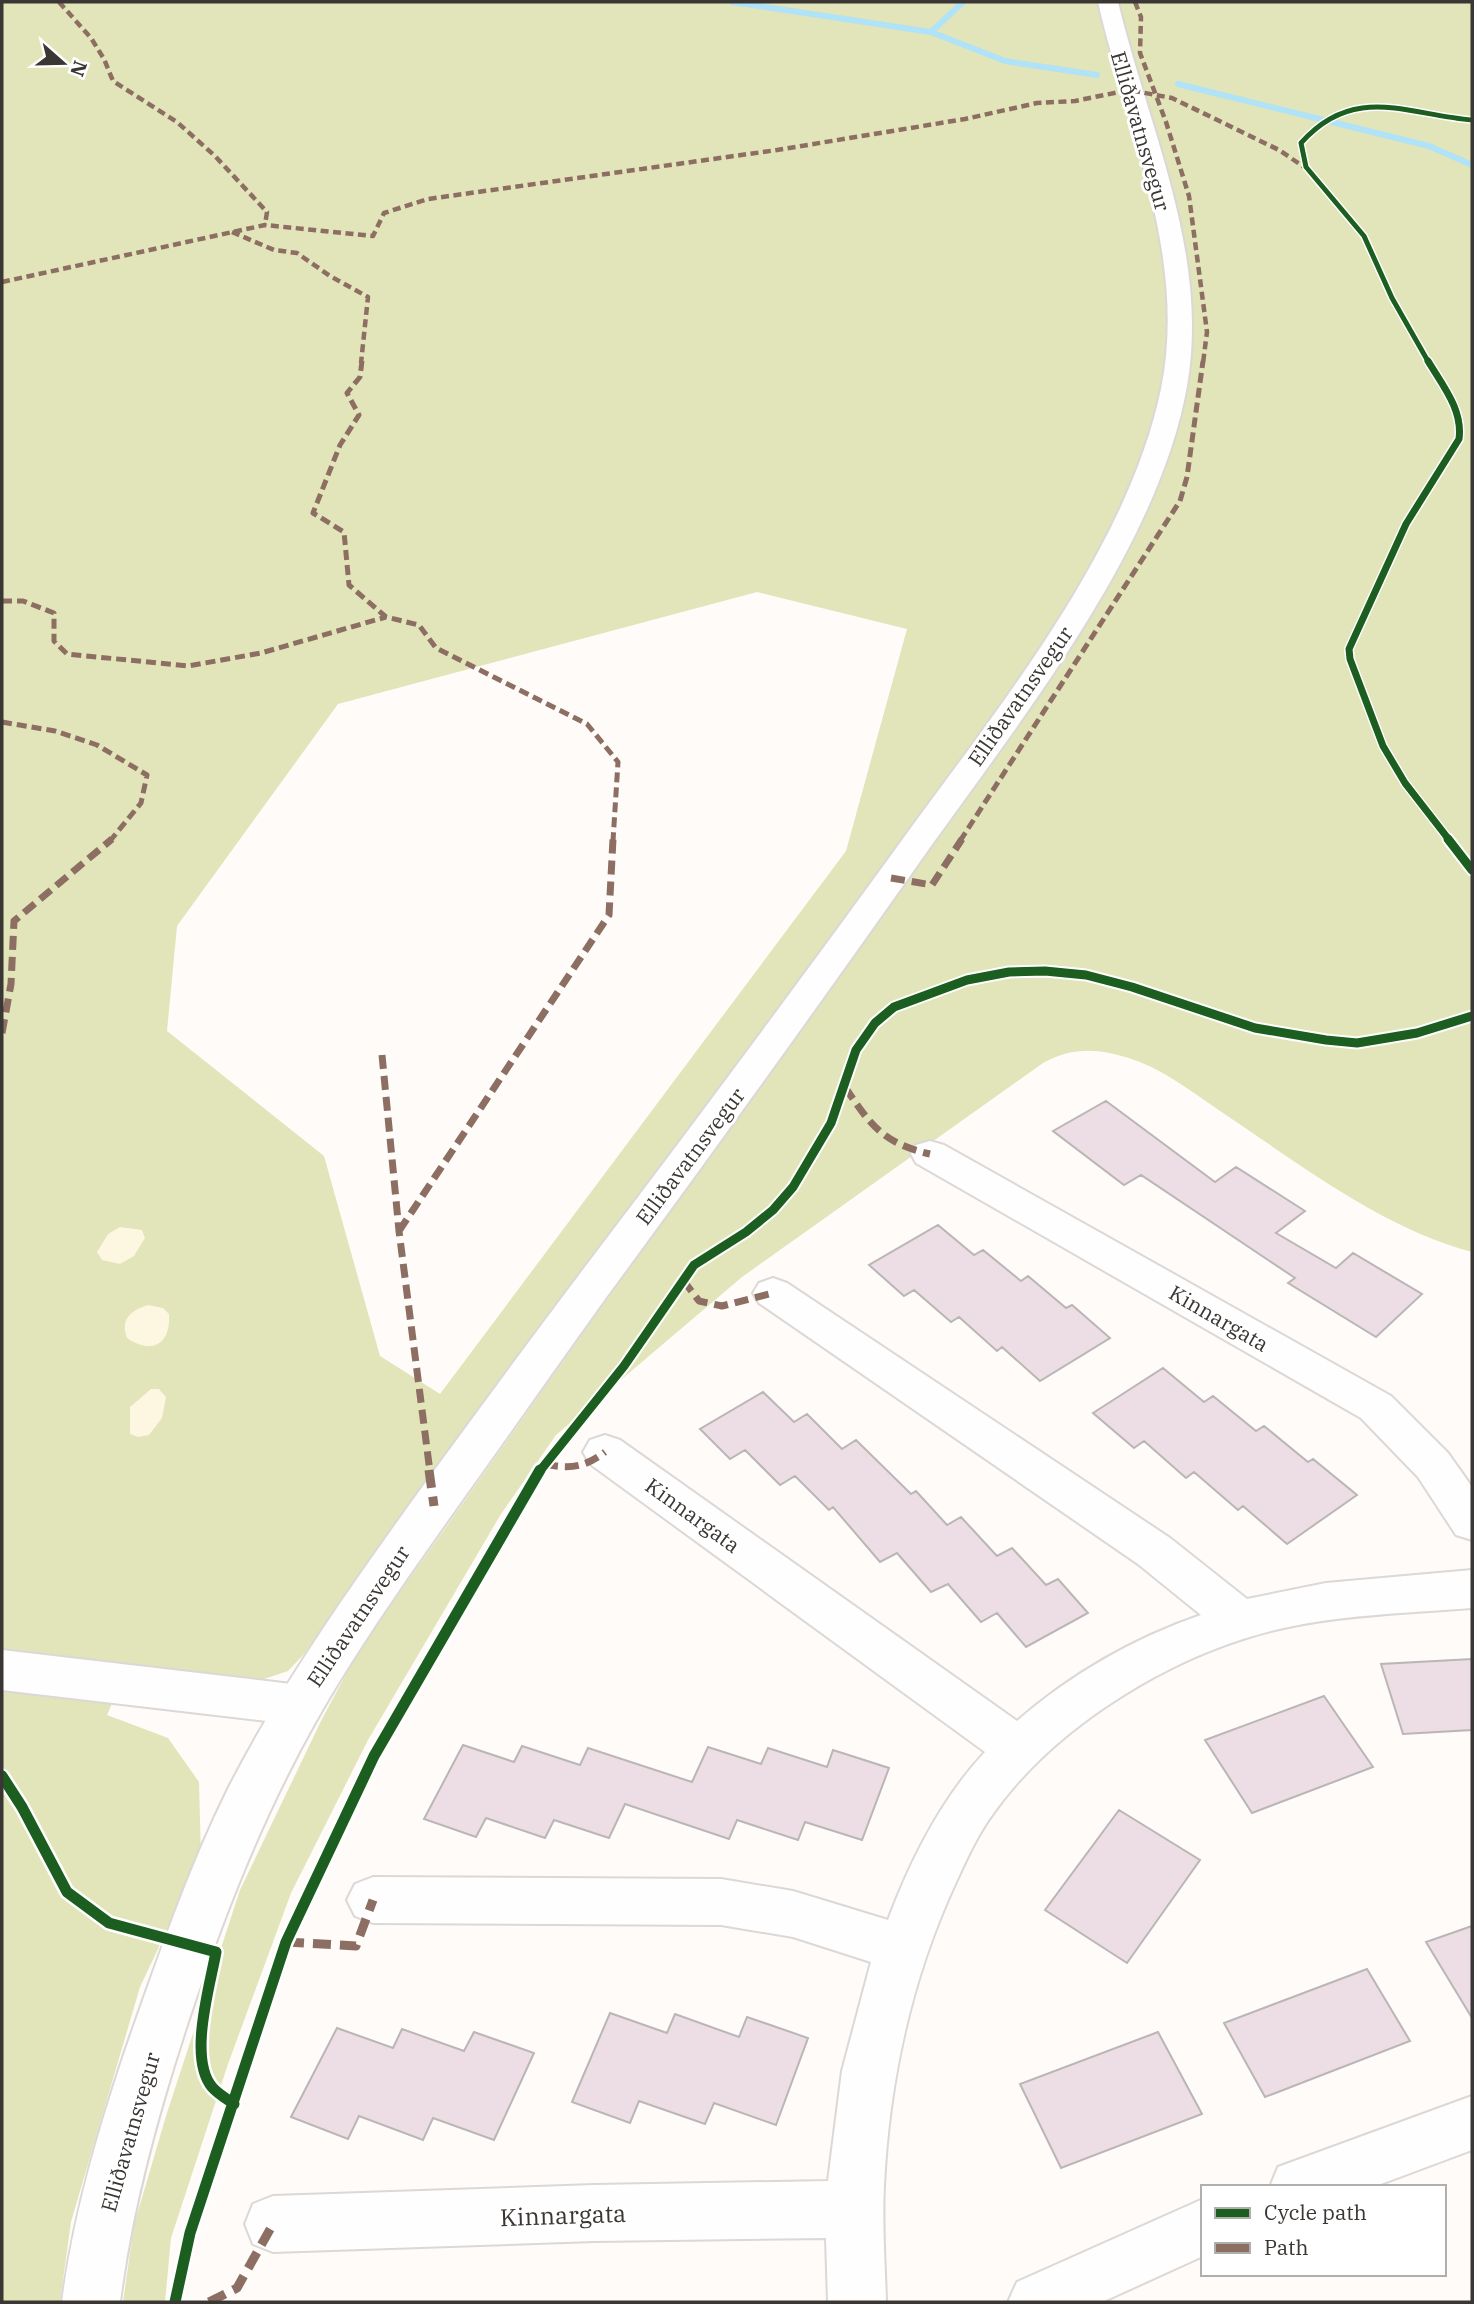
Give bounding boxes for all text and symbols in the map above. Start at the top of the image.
north arrow [28,28,98,98]
street label: Elliðavatnsvegur [1105,48,1177,215]
text: N [65,58,93,80]
street label: Elliðavatnsvegur [961,620,1079,772]
street label: Elliðavatnsvegur [629,1081,751,1230]
street label: Kinnargata [1164,1278,1274,1358]
street label: Kinnargata [640,1471,746,1559]
street label: Elliðavatnsvegur [300,1539,416,1692]
street label: Elliðavatnsvegur [94,2048,166,2215]
legend [1201,2185,1446,2276]
street label: Kinnargata [499,2197,627,2233]
text: Cycle path [1264,2198,1367,2226]
text: Path [1264,2233,1309,2261]

